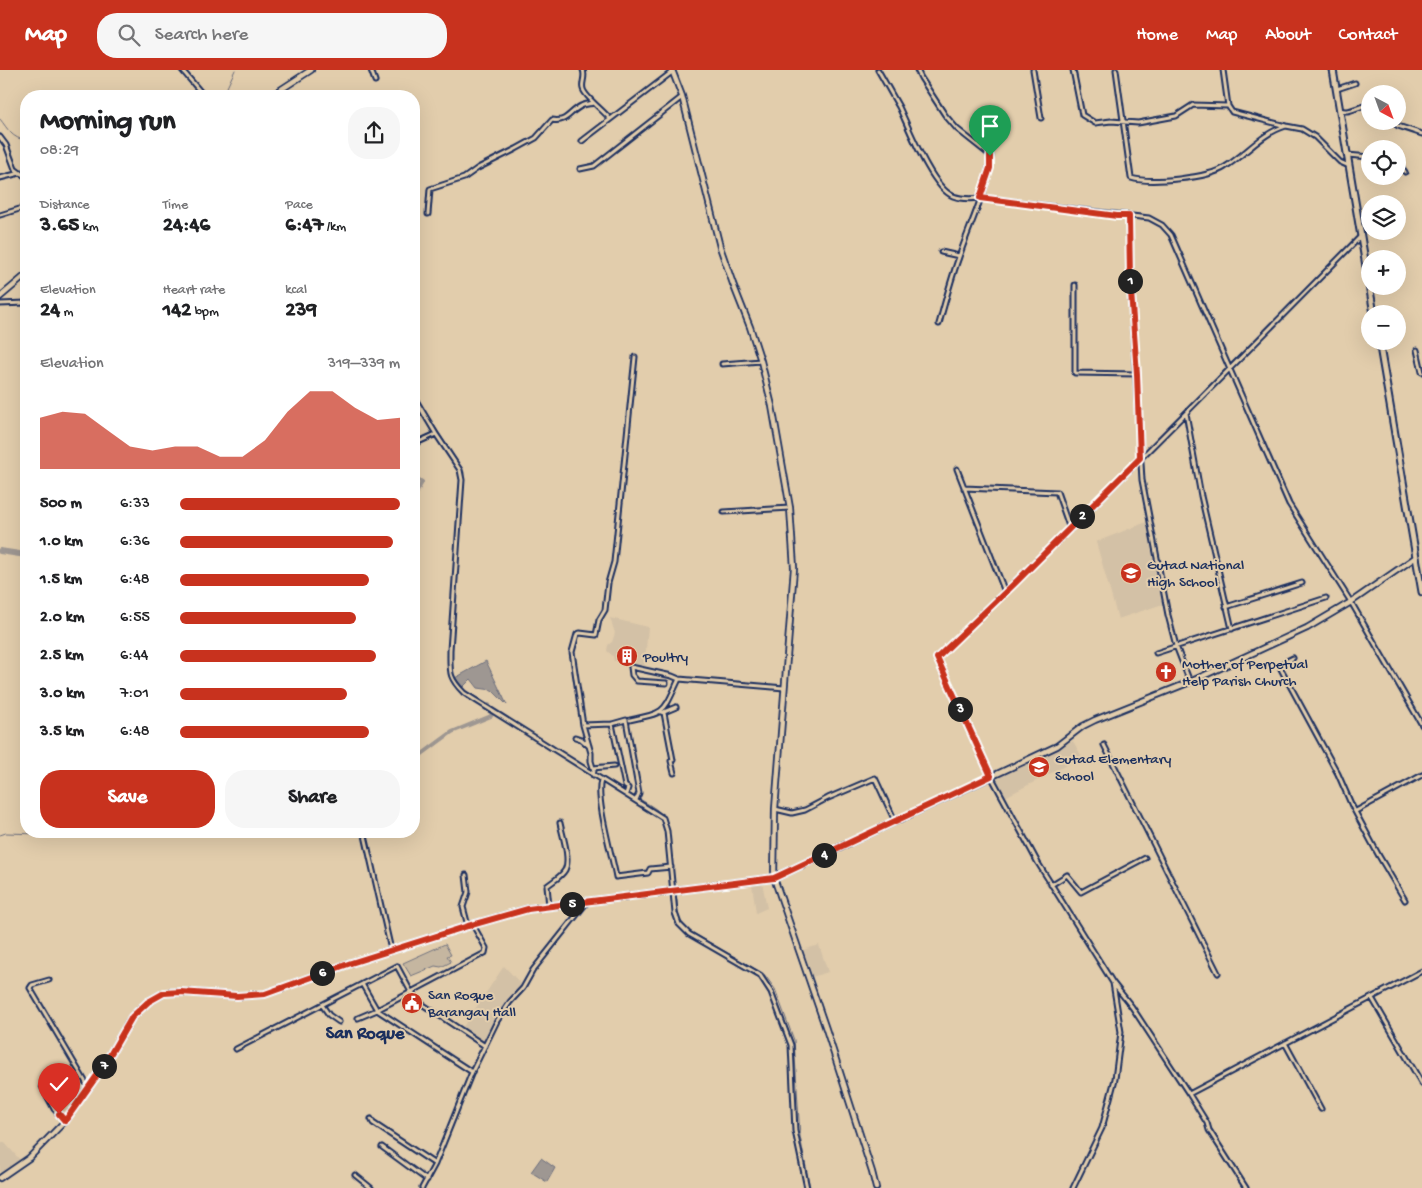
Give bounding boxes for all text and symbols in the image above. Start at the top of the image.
search box [97,13,447,58]
text: Map [25,21,67,50]
icon: search [115,21,143,49]
text: Search here [155,24,248,47]
text: Home [1136,25,1178,46]
text: Map [1206,25,1237,46]
text: About [1265,25,1311,46]
text: Contact [1339,25,1397,46]
north arrow [1361,85,1406,130]
map controls [1361,85,1406,350]
pin [969,105,1011,156]
text: Morning run [40,106,175,139]
button: share [348,107,400,159]
icon: arrive [976,112,1004,140]
button: locate [1361,140,1406,185]
text: 08:29 [40,142,79,161]
button: layers [1361,195,1406,240]
text: Distance [40,197,89,214]
text: Time [163,197,188,214]
text: Pace [285,197,313,214]
text: 3.65 [40,214,79,239]
text: 24:46 [163,214,210,239]
text: 6:47 [285,214,323,239]
text: km [79,219,99,236]
text: /km [323,219,346,236]
button: + [1361,250,1406,295]
pin: 1 [1118,268,1142,294]
text: 1 [1128,273,1133,290]
text: Elevation [40,282,96,299]
text: Heart rate [163,282,225,299]
text: kcal [285,282,307,299]
text: 24 [40,299,60,324]
text: 142 [163,299,191,324]
text: 239 [285,299,317,324]
text: m [60,304,74,321]
text: bpm [191,304,219,321]
button: − [1361,305,1406,350]
text: Elevation [40,355,104,374]
text: 319–339 m [328,355,400,374]
text: 500 m [40,495,82,514]
text: 6:33 [120,495,150,514]
pin: 2 [1070,504,1094,528]
text: 2 [1079,508,1086,525]
text: 1.0 km [40,533,83,552]
text: 6:36 [120,533,150,552]
place label: Gutad National High School [1147,557,1244,592]
school or university icon: Gutad National High School [1119,561,1143,585]
text: 1.5 km [40,571,82,590]
text: 6:48 [120,571,149,590]
text: 2.0 km [40,609,84,628]
text: 6:55 [120,609,150,628]
building icon: Poultry [615,644,639,668]
text: 2.5 km [40,647,84,666]
text: 6:44 [120,647,148,666]
place label: Poultry [642,649,689,667]
place label: Mother of Perpetual Help Parish Church [1182,656,1308,691]
church icon: Mother of Perpetual Help Parish Church [1154,660,1178,684]
text: 3.0 km [40,685,85,704]
text: 7:01 [120,685,149,704]
pin: 3 [948,696,972,722]
text: 3 [957,701,964,718]
text: 3.5 km [40,723,84,742]
text: 6:48 [120,723,149,742]
place label: Gutad Elementary School [1055,751,1172,786]
school or university icon: Gutad Elementary School [1027,755,1051,779]
button: Save [40,770,215,828]
button: Share [225,770,400,828]
pin: 4 [812,842,836,868]
text: 4 [821,847,828,864]
pin: 5 [560,892,584,916]
text: 5 [569,896,576,913]
pin: 6 [310,960,334,986]
text: 6 [319,965,326,982]
place label: San Roque Barangay Hall [427,987,516,1022]
public building icon: San Roque Barangay Hall [400,991,424,1015]
district label: San Roque [326,1024,405,1045]
pin: 7 [92,1054,116,1078]
text: 7 [101,1058,108,1075]
pin [38,1063,80,1114]
icon: check [45,1070,73,1098]

